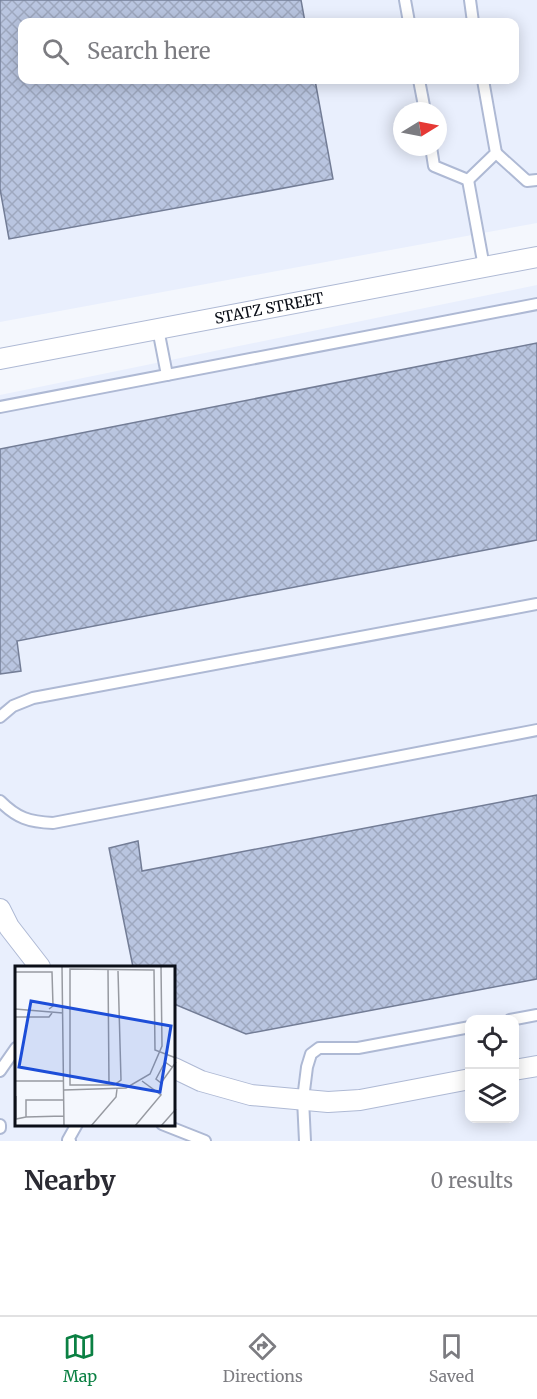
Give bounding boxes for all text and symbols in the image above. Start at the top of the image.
search box [18,18,519,84]
icon: search [39,35,72,68]
text: Search here [87,37,210,65]
north arrow [393,102,447,156]
street label: STATZ STREET [213,288,326,328]
inset map [15,966,176,1126]
map controls [465,1015,519,1123]
button: locate [465,1015,519,1069]
button: layers [465,1069,519,1123]
text: Nearby [24,1164,116,1197]
text: 0 results [430,1168,513,1193]
tab: Map [63,1330,97,1386]
tab: Directions [223,1330,303,1386]
tab: Saved [429,1330,474,1386]

